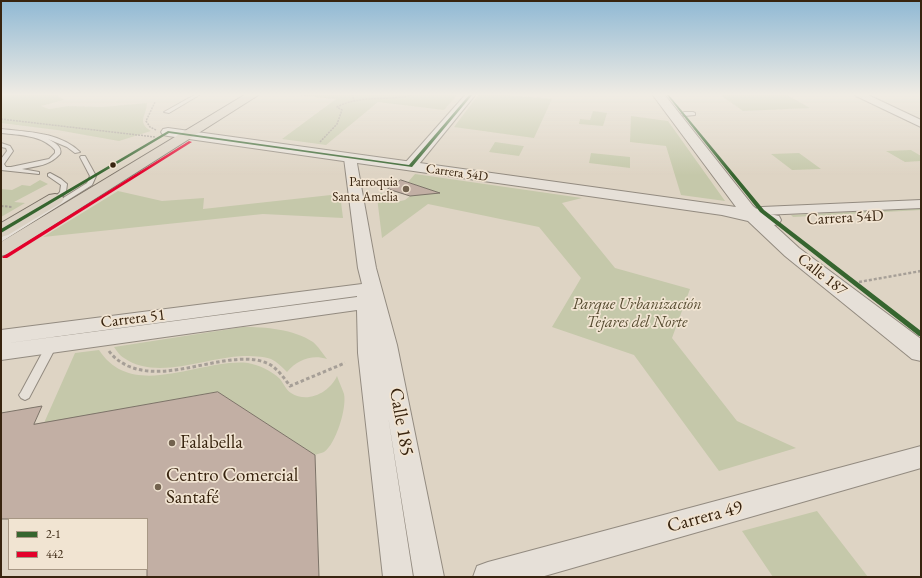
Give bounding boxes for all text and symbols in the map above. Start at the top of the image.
unlabelled marker [108,160,118,170]
street label: Carrera 54D [425,161,489,185]
place label: Parroquia Santa Amelia [332,174,398,205]
marker: Parroquia Santa Amelia [401,184,411,194]
street label: Carrera 54D [806,206,884,230]
street label: Calle 187 [793,250,851,300]
park label: Parque Urbanización Tejares del Norte [572,295,702,333]
street label: Carrera 51 [100,306,166,332]
street label: Calle 185 [384,386,418,458]
place label: Falabella [180,432,243,454]
marker: Falabella [167,438,177,448]
place label: Centro Comercial Santafé [166,465,298,509]
marker: Centro Comercial Santafé [153,482,163,492]
street label: Carrera 49 [665,496,745,538]
legend [8,518,148,570]
text: 2-1 [46,526,61,542]
text: 442 [46,546,63,562]

